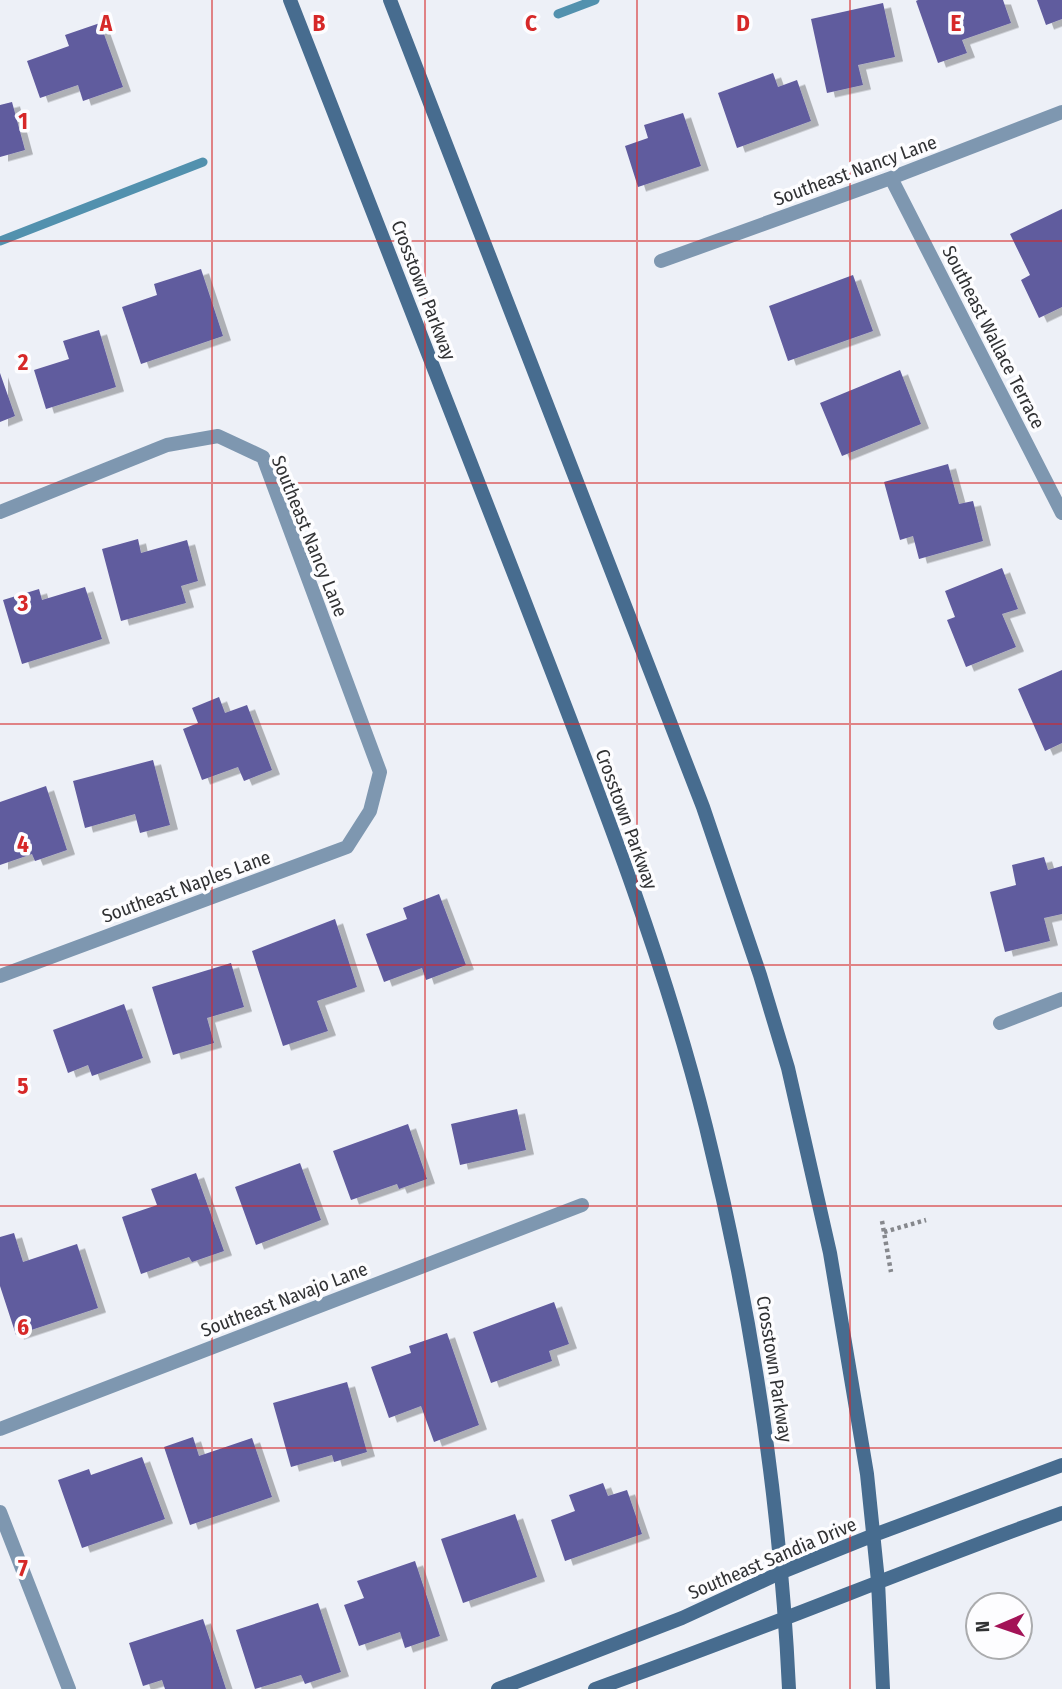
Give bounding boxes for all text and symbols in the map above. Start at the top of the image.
text: A [99,9,113,37]
text: B [313,9,326,37]
text: C [525,9,537,37]
text: D [736,9,750,37]
text: E [951,9,962,37]
text: 1 [18,107,28,135]
street label: Southeast Nancy Lane [771,130,940,211]
street label: Crosstown Parkway [386,217,461,364]
street label: Southeast Wallace Terrace [937,242,1050,433]
text: 2 [17,348,29,376]
street label: Southeast Nancy Lane [267,452,352,620]
text: 3 [17,589,29,617]
street label: Crosstown Parkway [590,746,663,893]
text: 4 [17,830,29,858]
street label: Southeast Naples Lane [99,845,274,928]
text: 5 [17,1072,29,1100]
street label: Southeast Navajo Lane [197,1257,371,1342]
street label: Crosstown Parkway [752,1294,798,1444]
text: 6 [17,1313,29,1341]
street label: Southeast Sandia Drive [685,1513,860,1604]
text: 7 [18,1554,28,1582]
north arrow [964,1591,1034,1661]
text: N [971,1620,994,1633]

